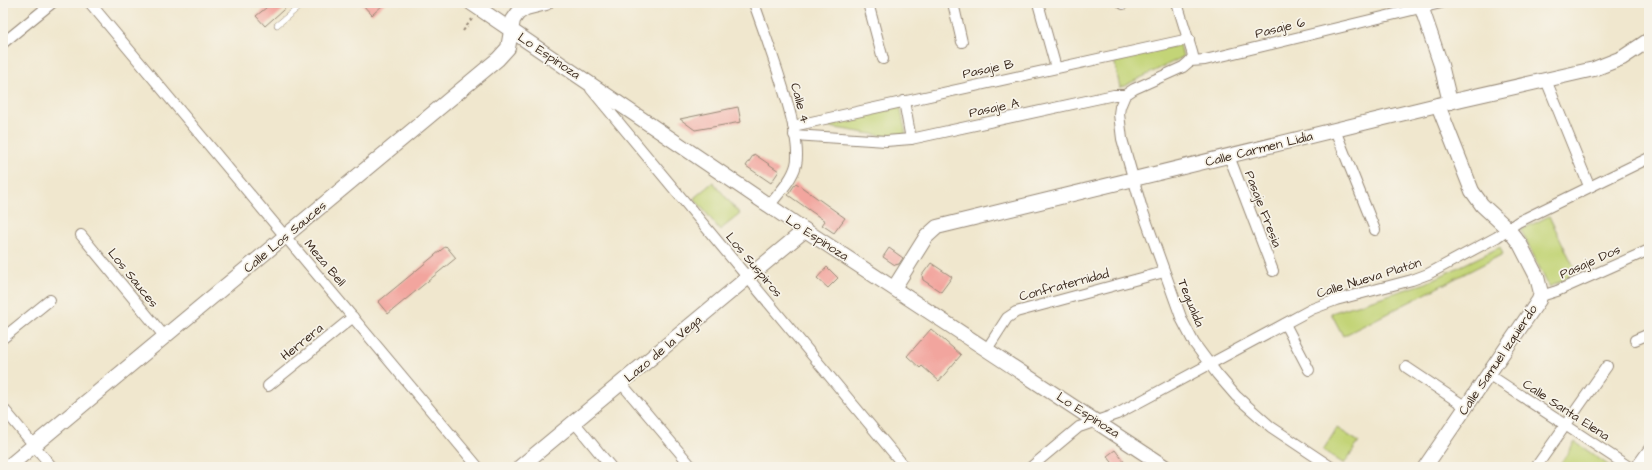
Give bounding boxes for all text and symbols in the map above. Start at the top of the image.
street label: Pasaje 6 [1253,13,1307,43]
street label: Lo Espinoza [514,28,584,84]
street label: Pasaje B [961,55,1015,83]
street label: Calle 4 [786,81,814,125]
street label: Pasaje A [967,94,1021,122]
street label: Calle Carmen Lidia [1203,127,1315,171]
street label: Pasaje Fresia [1240,168,1286,250]
street label: Calle Los Sauces [240,197,331,277]
street label: Lo Espinoza [782,211,852,265]
street label: Los Suspiros [721,229,787,302]
street label: Meza Bell [300,236,350,290]
street label: Pasaje Dos [1557,240,1624,283]
street label: Los Sauces [104,245,163,312]
street label: Calle Nueva Platón [1314,253,1424,302]
street label: Confraternidad [1017,264,1111,306]
street label: Tegualda [1172,276,1209,330]
street label: Calle Samuel Izquierdo [1454,301,1542,419]
street label: Lazo de la Vega [621,311,706,387]
street label: Herrera [277,319,327,365]
street label: Calle Santa Elena [1519,375,1613,445]
street label: Lo Espinoza [1053,388,1123,442]

